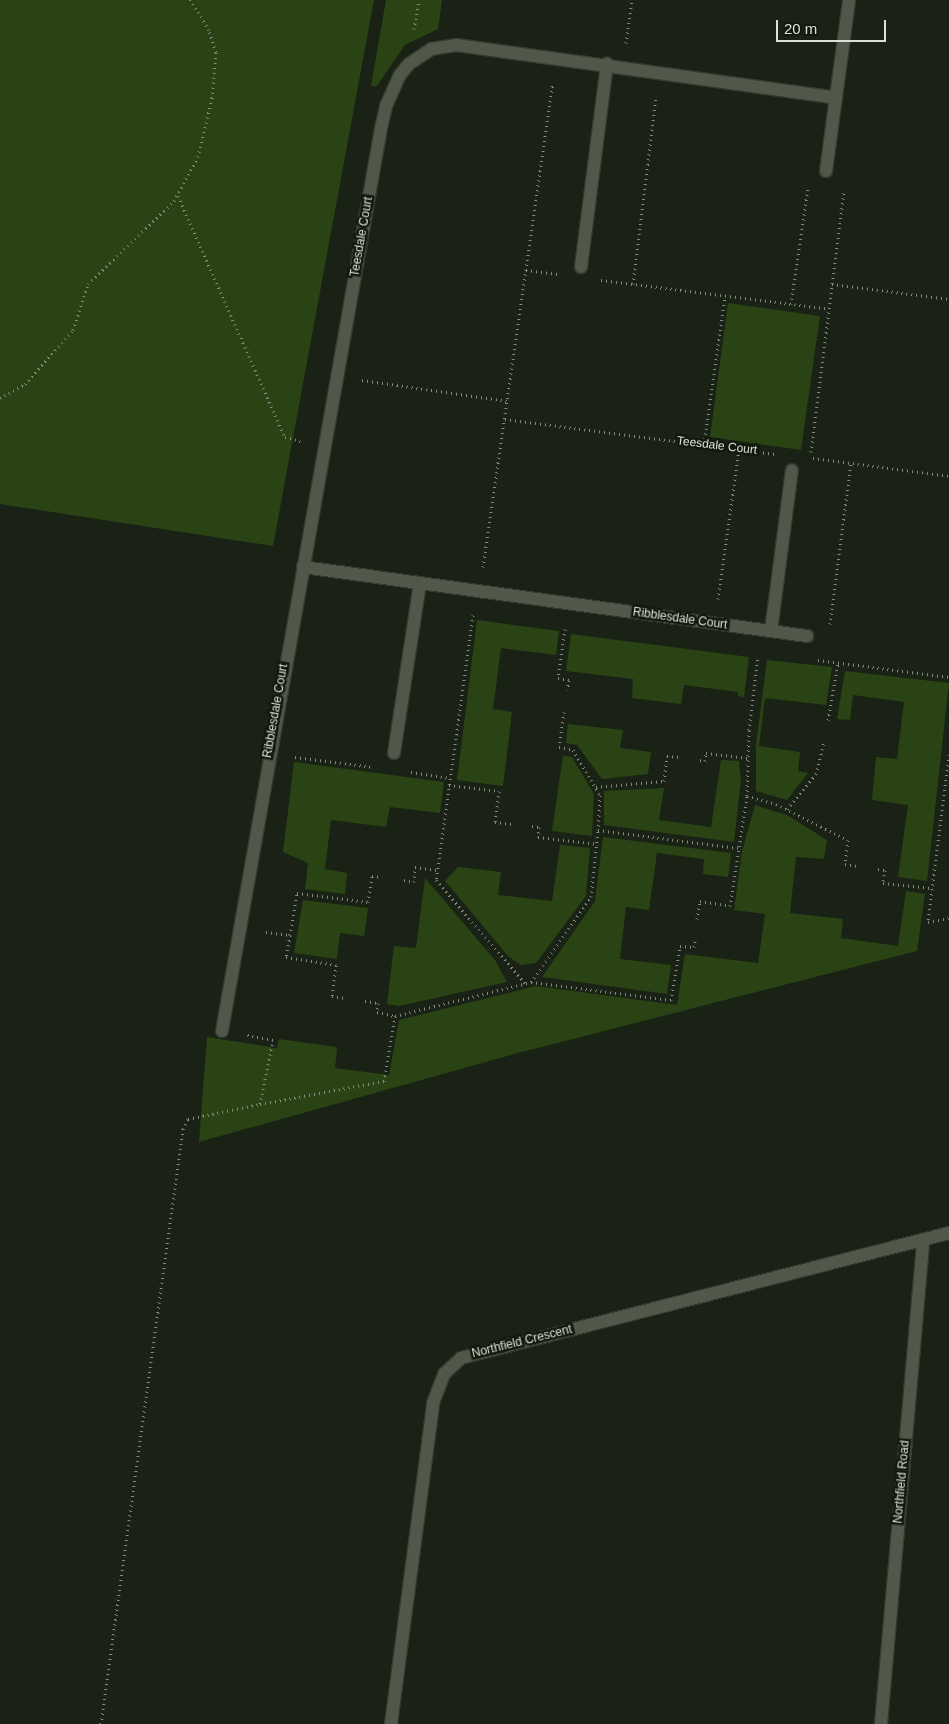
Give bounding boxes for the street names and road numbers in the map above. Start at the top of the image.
street label: Teesdale Court [348,196,376,278]
street label: Teesdale Court [676,434,758,458]
street label: Ribblesdale Court [632,605,728,633]
street label: Ribblesdale Court [261,663,291,759]
street label: Northfield Crescent [470,1323,574,1361]
street label: Northfield Road [891,1440,913,1524]

